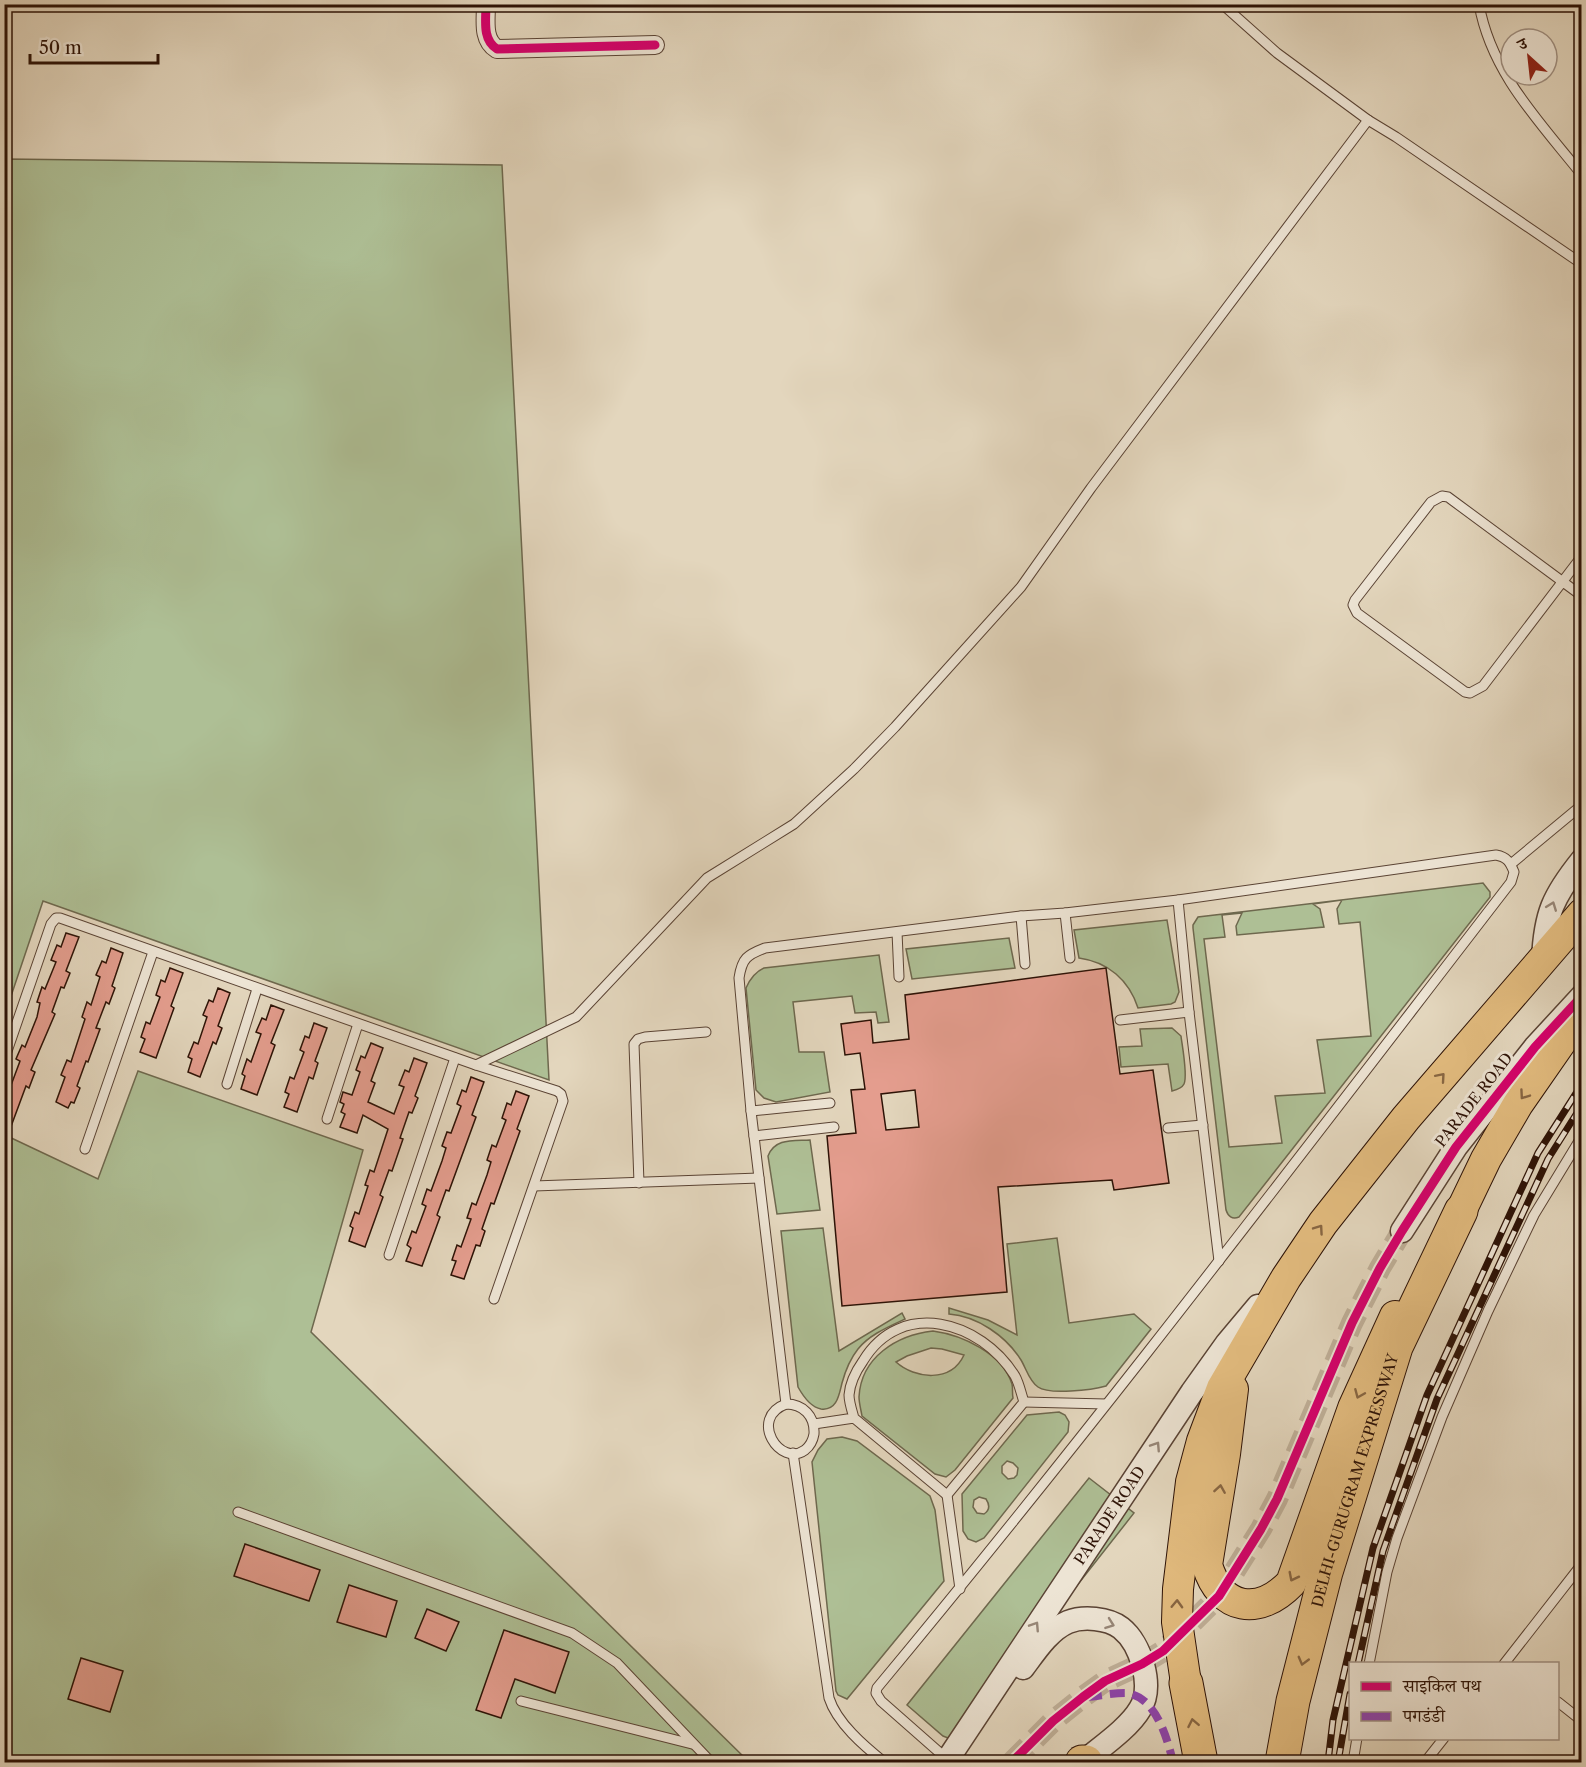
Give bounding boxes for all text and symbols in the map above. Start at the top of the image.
scale bar [30,27,158,65]
north arrow [1499,27,1559,87]
text: उ [1513,32,1532,55]
text: 50 m [39,37,82,59]
one-way arrow [1545,901,1557,912]
street label: PARADE ROAD [1431,1049,1516,1151]
one-way arrow [1434,1073,1445,1084]
one-way arrow [1520,1088,1531,1099]
one-way arrow [1312,1225,1323,1236]
street label: DELHI-GURUGRAM EXPRESSWAY [1307,1351,1402,1609]
one-way arrow [1354,1387,1366,1398]
one-way arrow [1148,1442,1159,1453]
street label: PARADE ROAD [1070,1462,1149,1568]
one-way arrow [1213,1484,1225,1494]
one-way arrow [1289,1571,1301,1582]
one-way arrow [1171,1599,1184,1608]
one-way arrow [1103,1617,1114,1629]
one-way arrow [1028,1621,1039,1632]
one-way arrow [1298,1655,1310,1666]
legend [1349,1662,1559,1740]
text: साइकिल पथ [1402,1675,1482,1697]
text: पगडंडी [1402,1705,1446,1727]
one-way arrow [1187,1718,1200,1728]

